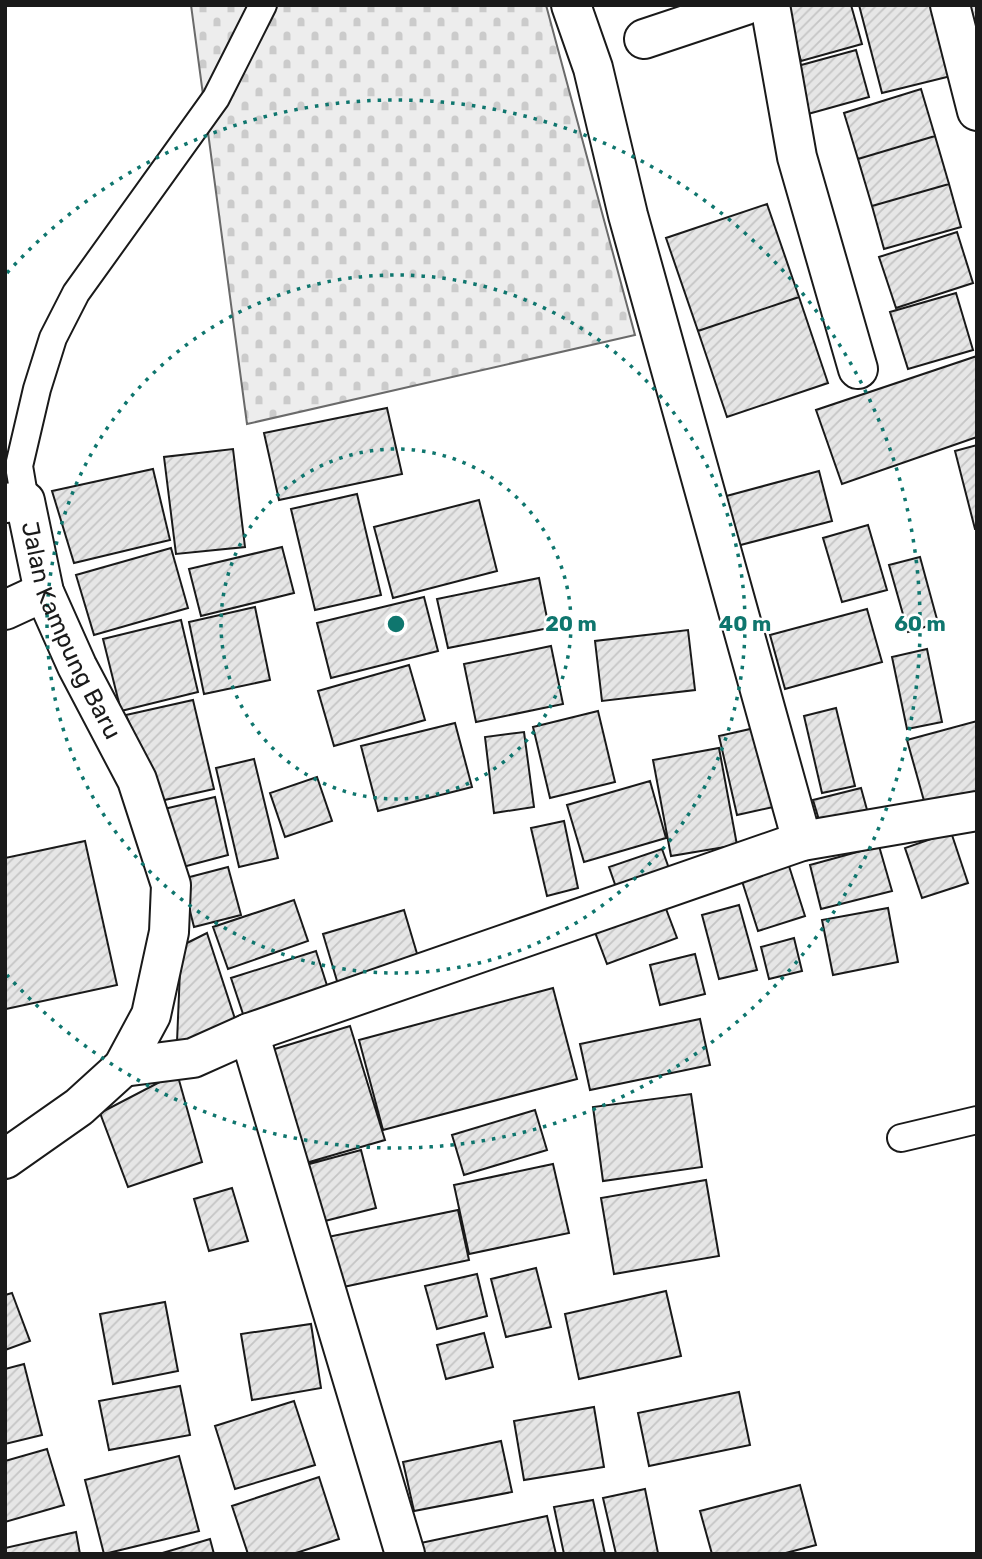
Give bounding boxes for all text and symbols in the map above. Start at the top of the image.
street label: Jalan Kampung Baru [16,519,127,744]
text: 20 m [545,611,597,636]
text: 40 m [719,611,771,636]
text: 60 m [894,611,946,636]
centre of rings [384,612,408,636]

